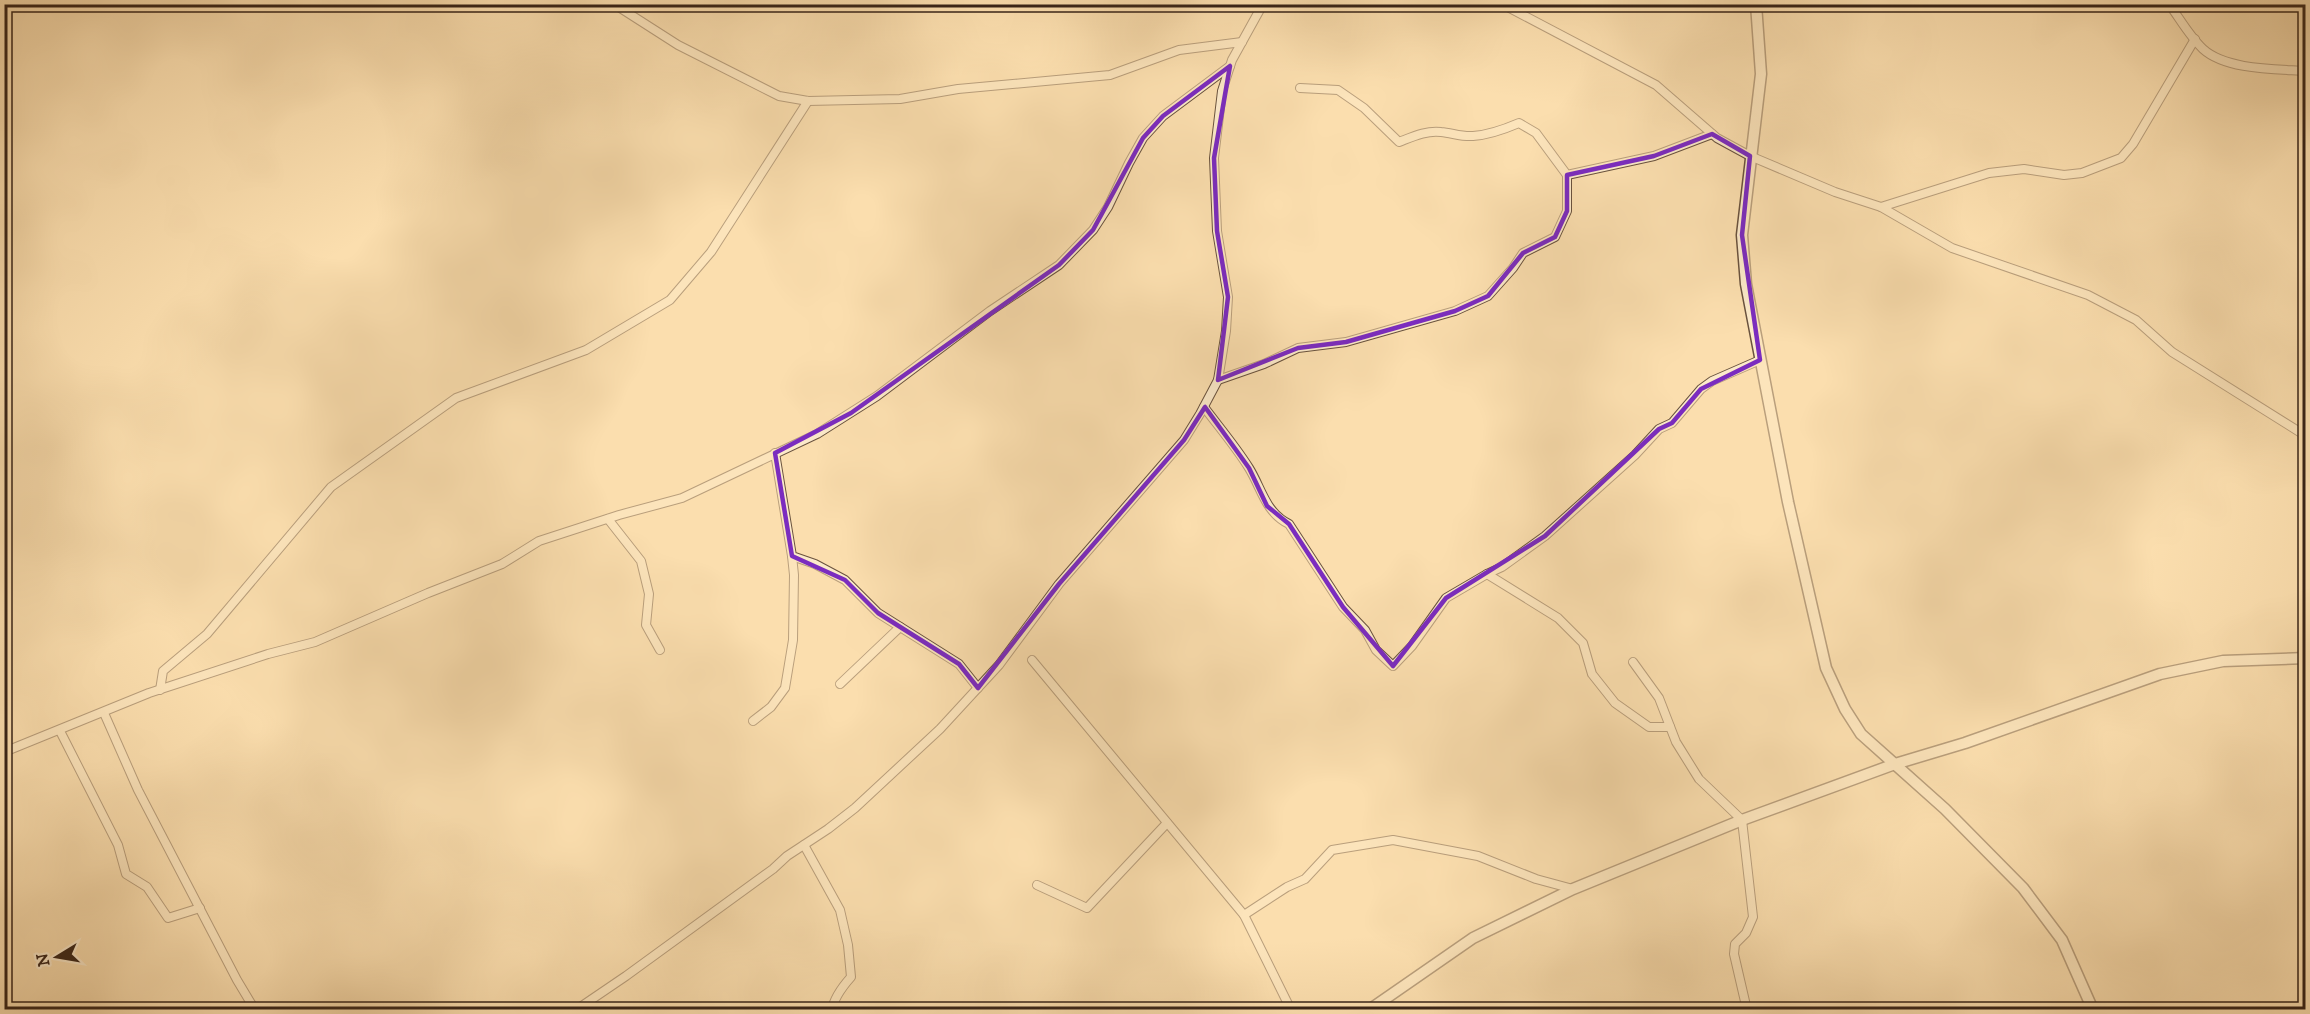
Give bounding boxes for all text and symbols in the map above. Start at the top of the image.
north arrow [27,927,87,987]
text: N [32,951,54,968]

